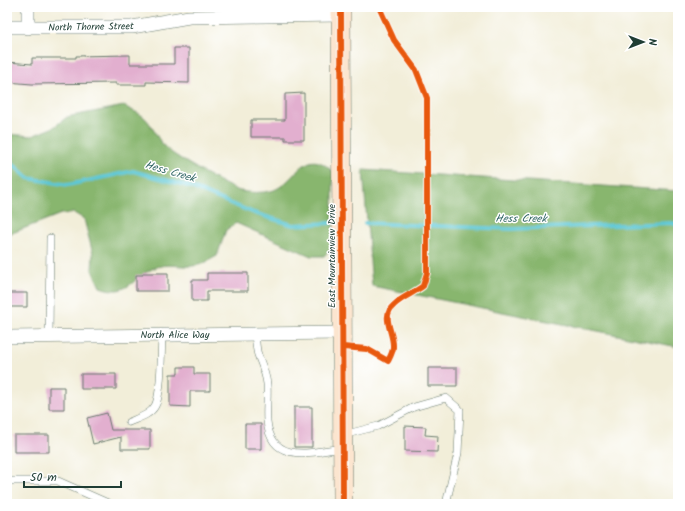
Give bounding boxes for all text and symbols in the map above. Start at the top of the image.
street label: North Thorne Street [48,18,134,36]
north arrow [623,22,663,62]
text: N [643,39,661,46]
water label: Hess Creek [143,156,199,188]
street label: East Mountainview Drive [324,203,340,308]
water label: Hess Creek [495,210,549,228]
street label: North Alice Way [141,327,210,343]
scale bar [24,463,121,489]
text: 50 m [30,468,57,487]

